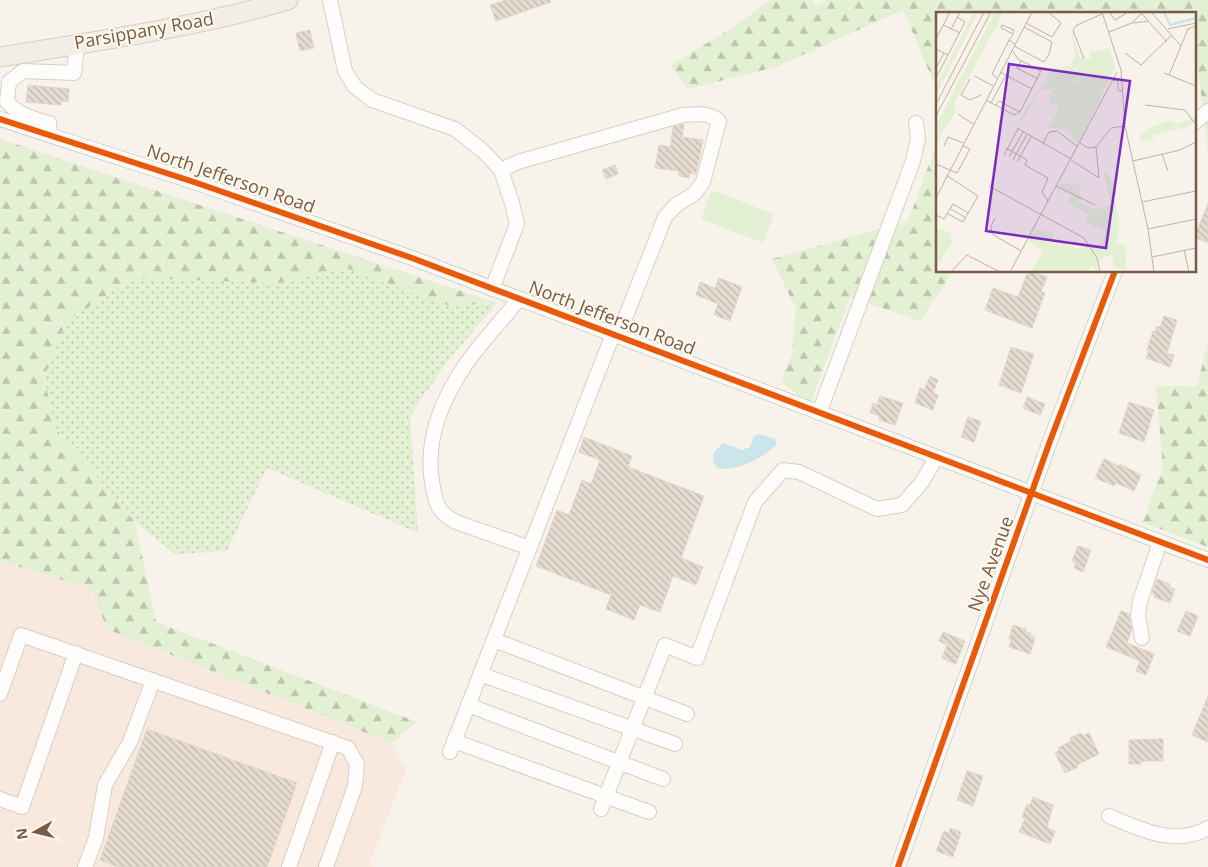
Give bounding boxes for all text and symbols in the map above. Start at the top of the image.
street label: Parsippany Road [72,6,215,54]
inset map [936,12,1196,272]
street label: North Jefferson Road [144,138,319,218]
street label: North Jefferson Road [526,274,699,360]
street label: Nye Avenue [962,513,1018,615]
north arrow [10,807,60,857]
text: N [11,827,32,841]

